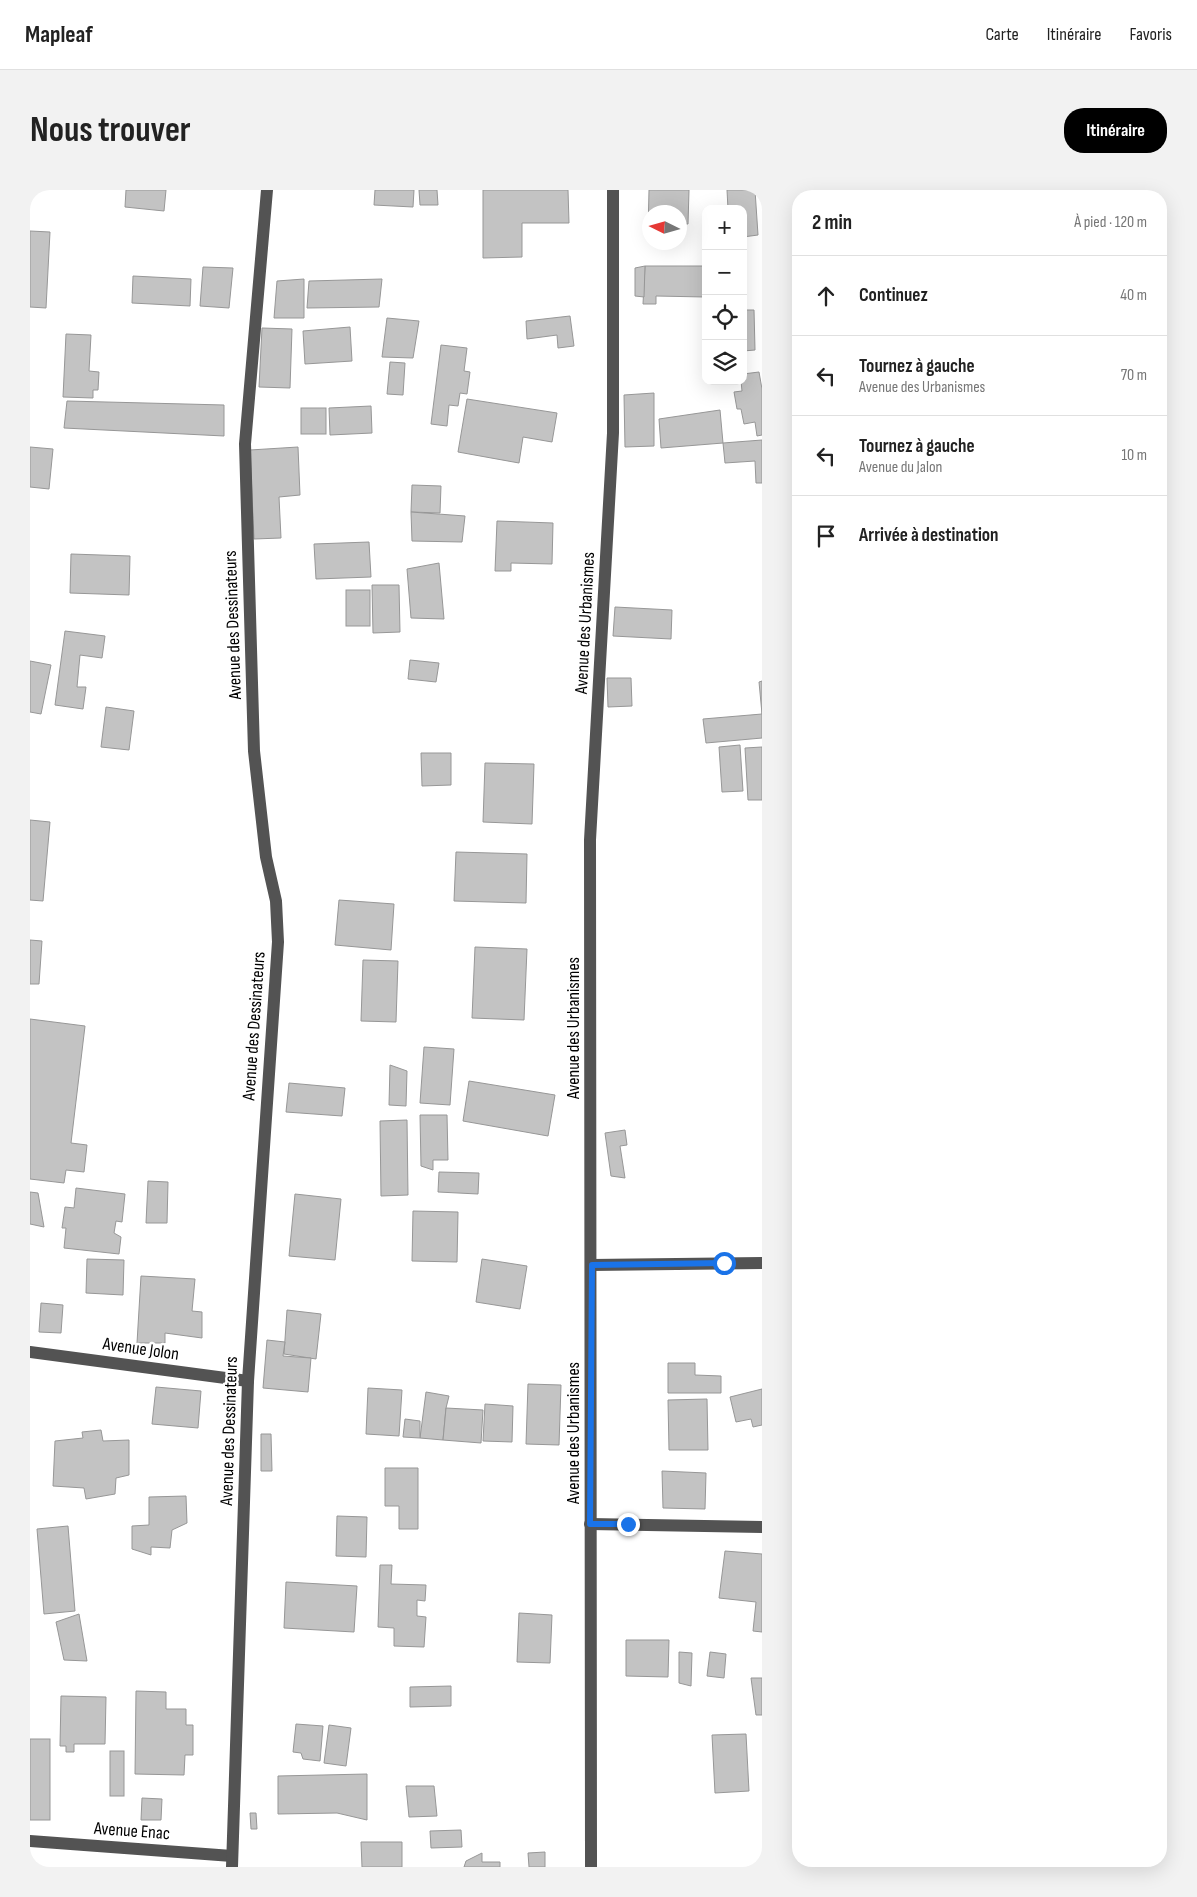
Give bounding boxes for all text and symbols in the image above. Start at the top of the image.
text: Mapleaf [25,20,93,49]
text: Carte [985,24,1019,45]
text: Itinéraire [1047,24,1101,45]
text: Favoris [1129,24,1172,45]
button: Itinéraire [1064,108,1167,153]
text: Nous trouver [30,109,191,152]
north arrow [642,205,687,250]
map controls [702,205,747,385]
button: + [702,205,747,250]
text: 2 min [812,210,852,235]
text: À pied · 120 m [1074,213,1147,232]
button: − [702,250,747,295]
icon: ahead [812,282,840,310]
text: Continuez [859,284,928,307]
text: 40 m [1120,286,1147,305]
button: locate [702,295,747,340]
button: layers [702,340,747,385]
text: Tournez à gauche [859,355,975,378]
icon: left [812,362,840,390]
text: 70 m [1121,366,1147,385]
text: Avenue des Urbanismes [859,378,985,397]
text: Tournez à gauche [859,435,975,458]
icon: left [812,442,840,470]
text: 10 m [1121,446,1147,465]
text: Avenue du Jalon [859,458,942,477]
icon: arrive [812,522,840,550]
text: Arrivée à destination [859,524,999,547]
street label: Avenue des Dessinateurs [220,550,246,701]
street label: Avenue des Urbanismes [571,551,599,696]
street label: Avenue des Dessinateurs [238,951,270,1102]
street label: Avenue des Urbanismes [563,957,584,1100]
route start [713,1252,736,1275]
street label: Avenue Jolon [101,1333,180,1365]
street label: Avenue des Dessinateurs [216,1356,242,1507]
street label: Avenue des Urbanismes [563,1362,584,1505]
route end [617,1513,640,1536]
street label: Avenue Enac [92,1818,171,1844]

